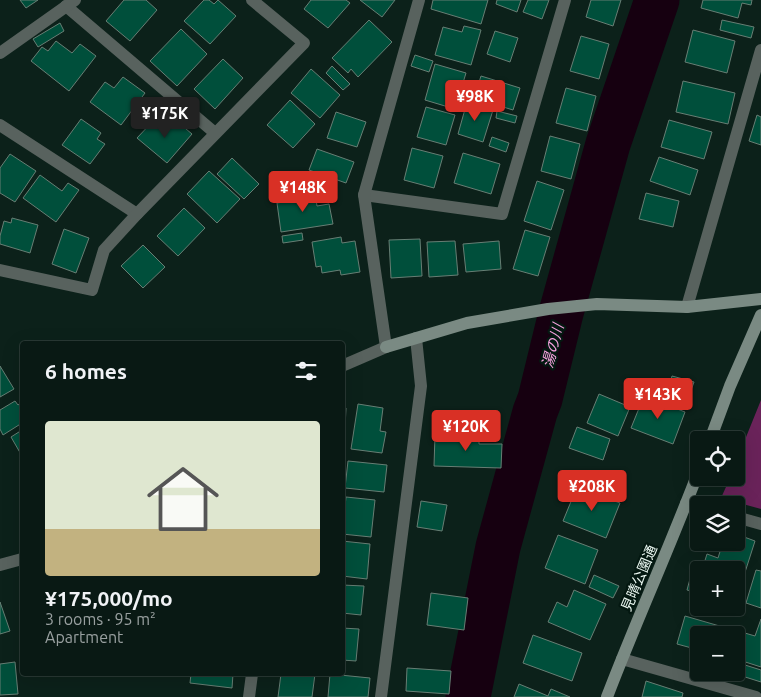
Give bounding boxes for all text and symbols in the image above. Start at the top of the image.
pin: ¥98K [445,80,505,122]
text: ¥98K [456,87,494,105]
pin: ¥175K [130,96,200,139]
text: ¥175K [142,104,188,122]
pin: ¥148K [268,170,338,213]
text: ¥148K [280,178,326,196]
water label: 湯の川 [538,320,567,370]
icon: filters [292,357,320,385]
text: 6 homes [45,359,127,383]
pin: ¥143K [623,378,693,420]
text: ¥143K [635,385,681,403]
pin: ¥120K [431,410,501,452]
text: ¥120K [443,417,489,435]
map controls [690,431,745,681]
button: locate [690,431,745,486]
icon: home [138,454,228,544]
pin: ¥208K [557,470,627,512]
text: ¥208K [569,477,615,495]
button: layers [690,496,745,551]
street label: 見晴公園通 [618,543,660,613]
button: + [690,561,745,616]
text: ¥175,000/mo [45,586,173,610]
text: 3 rooms · 95 m² [45,610,156,628]
button: − [690,626,745,681]
text: Apartment [45,628,123,646]

